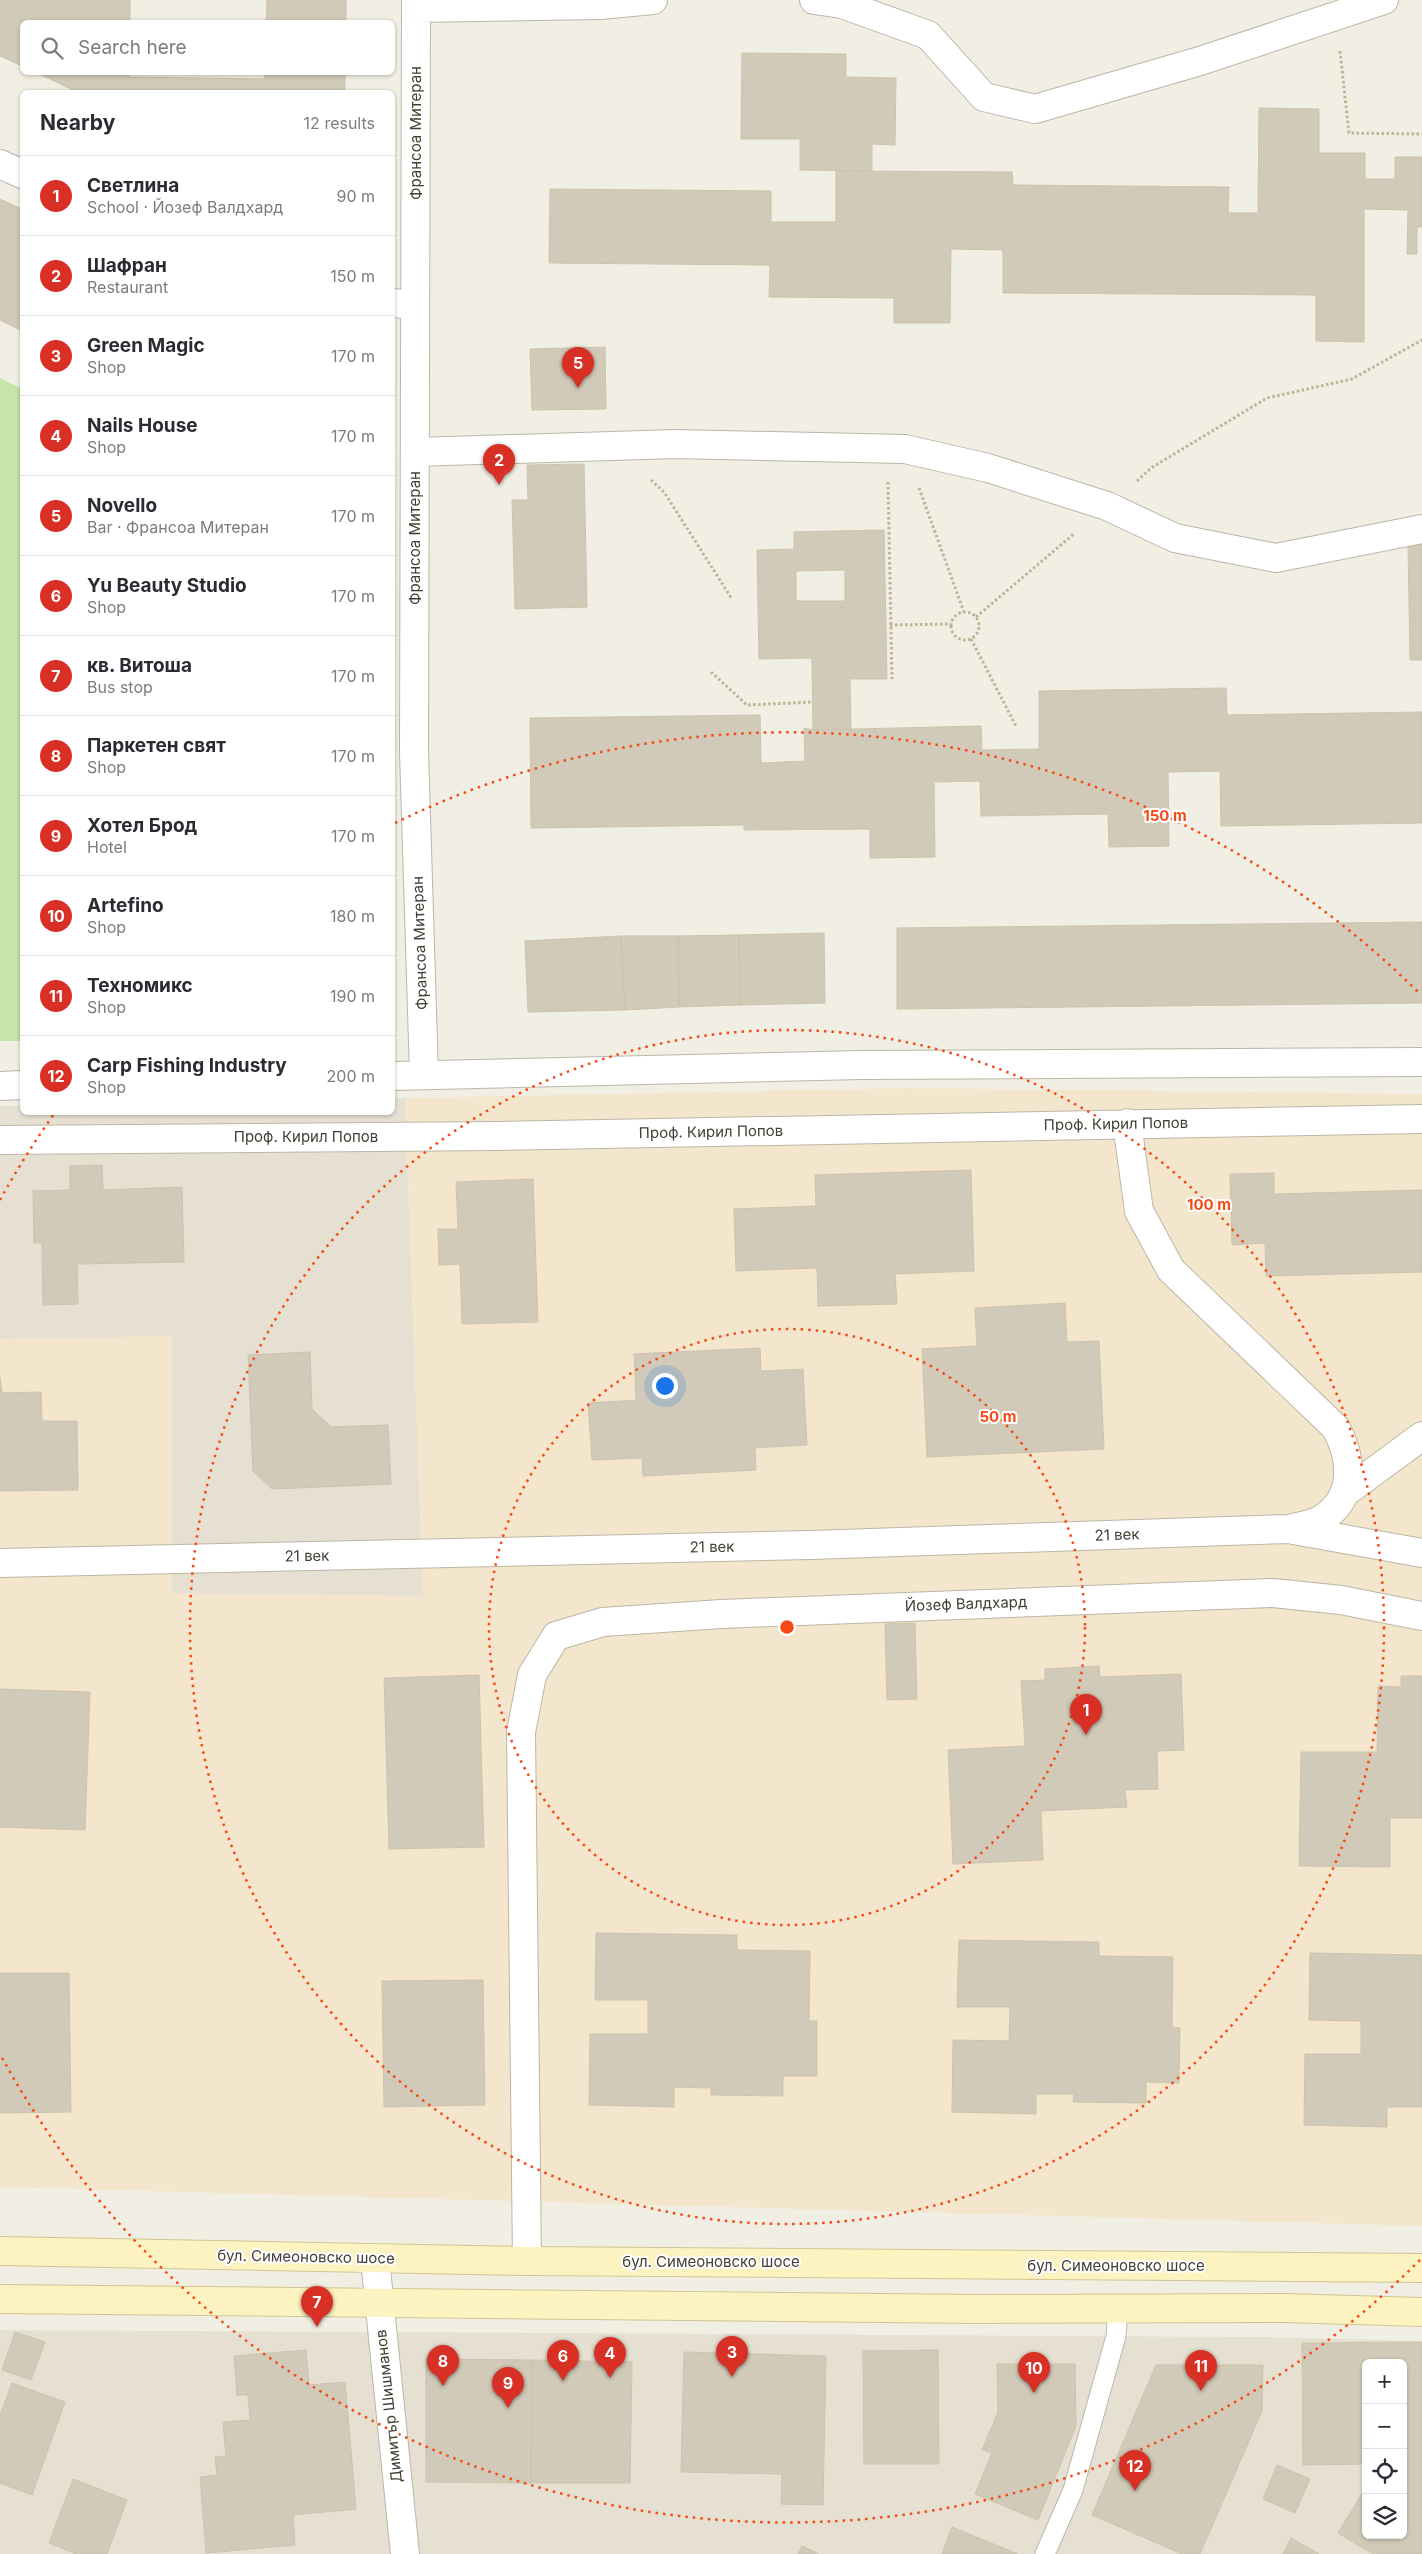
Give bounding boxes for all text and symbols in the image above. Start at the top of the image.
search box [20,20,395,75]
icon: search [38,34,66,62]
text: Search here [78,36,187,59]
street label: Франсоа Митеран [406,66,425,200]
text: Nearby [40,110,115,135]
text: 12 results [304,113,375,133]
text: Светлина [87,174,179,197]
text: 1 [53,186,59,206]
text: 90 m [336,186,375,206]
text: School · Йозеф Валдхард [87,197,283,217]
text: Шафран [87,254,167,277]
text: 2 [51,266,61,286]
text: 150 m [330,266,375,286]
text: Restaurant [87,277,168,297]
text: Green Magic [87,334,205,357]
text: 3 [51,346,61,366]
text: 170 m [331,346,375,366]
pin: 5 [562,347,594,388]
text: Shop [87,357,126,377]
text: Nails House [87,414,198,437]
text: 4 [51,426,61,446]
text: 170 m [331,426,375,446]
text: Shop [87,437,126,457]
pin: 2 [483,444,515,485]
street label: Франсоа Митеран [405,471,424,605]
text: Novello [87,494,157,517]
text: 5 [51,506,61,526]
text: 170 m [331,506,375,526]
text: Bar · Франсоа Митеран [87,517,269,537]
text: Yu Beauty Studio [87,574,247,597]
text: 6 [51,586,61,606]
text: 170 m [331,586,375,606]
text: Shop [87,597,126,617]
text: кв. Витоша [87,654,192,677]
text: 7 [51,666,61,686]
text: 170 m [331,666,375,686]
text: Bus stop [87,677,153,697]
text: Паркетен свят [87,734,226,757]
text: 8 [51,746,61,766]
text: 170 m [331,746,375,766]
text: Shop [87,757,126,777]
text: 150 m [1143,806,1187,825]
text: Хотел Брод [87,814,197,837]
text: 9 [51,826,61,846]
text: 170 m [331,826,375,846]
text: Hotel [87,837,127,857]
street label: Франсоа Митеран [408,876,431,1010]
text: Artefino [87,894,164,917]
text: 10 [47,906,65,926]
text: 180 m [330,906,375,926]
text: Shop [87,917,126,937]
text: Техномикс [87,974,193,997]
text: 11 [49,986,63,1006]
text: 190 m [330,986,375,1006]
text: Shop [87,997,126,1017]
text: Carp Fishing Industry [87,1054,287,1077]
text: 12 [48,1066,64,1086]
text: 200 m [327,1066,375,1086]
text: Shop [87,1077,126,1097]
street label: Проф. Кирил Попов [1044,1113,1188,1134]
street label: Проф. Кирил Попов [639,1121,783,1142]
street label: Проф. Кирил Попов [234,1127,378,1146]
text: 100 m [1187,1195,1231,1214]
your location [652,1373,678,1399]
text: 50 m [980,1407,1016,1426]
street label: 21 век [1094,1524,1140,1545]
street label: 21 век [689,1537,735,1556]
street label: 21 век [284,1546,330,1565]
street label: Йозеф Валдхард [904,1592,1028,1615]
centre of rings [778,1618,796,1636]
pin: 1 [1070,1694,1102,1735]
street label: бул. Симеоновско шосе [217,2245,395,2268]
street label: бул. Симеоновско шосе [622,2252,800,2271]
street label: бул. Симеоновско шосе [1027,2256,1205,2275]
pin: 7 [301,2286,333,2327]
street label: Димитър Шишманов [371,2329,406,2483]
pin: 3 [716,2336,748,2377]
pin: 4 [594,2337,626,2378]
pin: 6 [547,2340,579,2381]
pin: 8 [427,2345,459,2386]
pin: 11 [1185,2350,1217,2391]
pin: 10 [1018,2352,1050,2393]
map controls [1362,2359,1407,2539]
button: + [1362,2359,1407,2404]
pin: 9 [492,2367,524,2408]
button: − [1362,2404,1407,2449]
button: locate [1362,2449,1407,2494]
pin: 12 [1119,2450,1151,2491]
button: layers [1362,2494,1407,2539]

